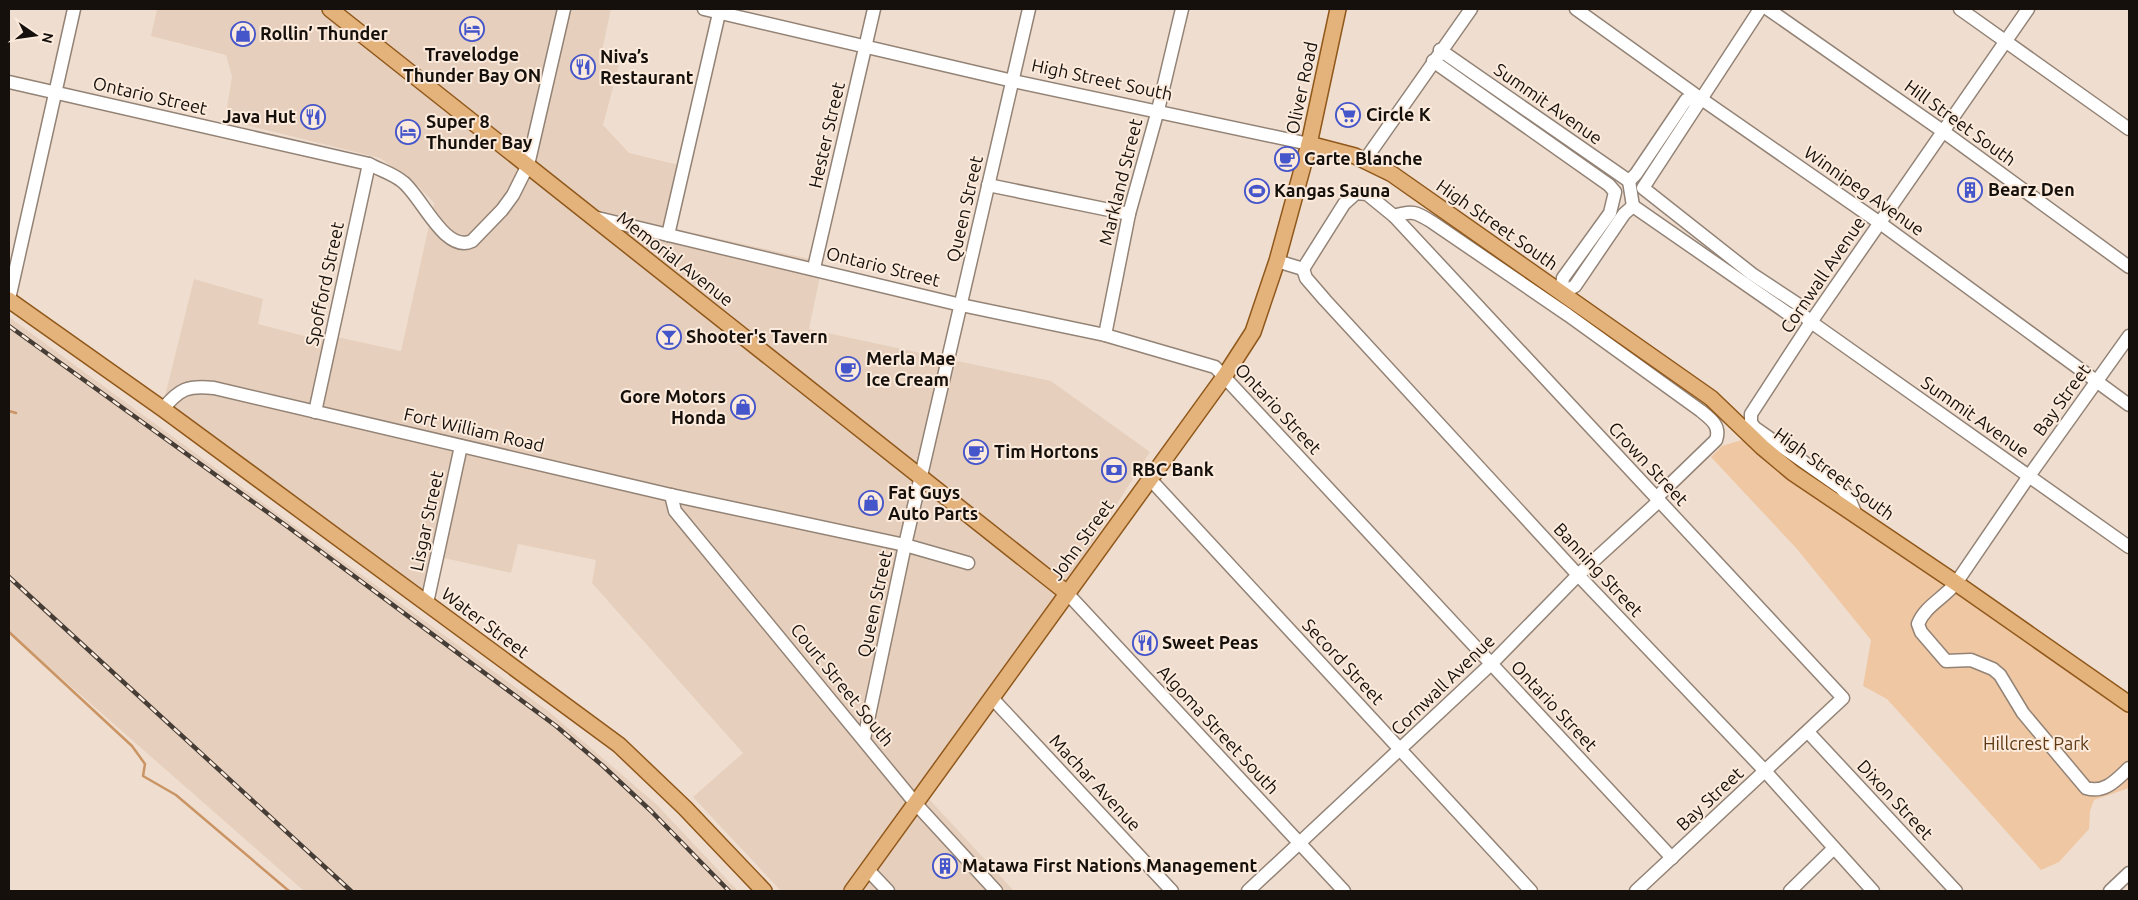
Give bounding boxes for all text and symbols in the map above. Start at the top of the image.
north arrow [10,10,60,60]
hotel icon: Travelodge Thunder Bay ON [459,16,485,42]
shop icon: Rollin’ Thunder [230,21,256,47]
place label: Rollin’ Thunder [260,23,389,43]
text: N [39,31,57,45]
street label: Oliver Road [1281,40,1321,136]
place label: Travelodge Thunder Bay ON [403,44,541,85]
place label: Niva’s Restaurant [600,46,694,87]
restaurant icon: Niva’s Restaurant [570,54,596,80]
street label: High Street South [1030,54,1175,104]
street label: Summit Avenue [1491,59,1606,148]
street label: Ontario Street [91,72,209,118]
street label: Hill Street South [1901,75,2020,169]
street label: Hester Street [804,80,848,190]
supermarket icon: Circle K [1335,102,1361,128]
restaurant icon: Java Hut [300,104,326,130]
place label: Circle K [1366,104,1431,124]
place label: Java Hut [222,106,296,126]
place label: Super 8 Thunder Bay [426,111,533,152]
street label: Markland Street [1095,116,1145,247]
hotel icon: Super 8 Thunder Bay [395,119,421,145]
street label: Winnipeg Avenue [1801,141,1928,239]
cafe icon: Carte Blanche [1274,146,1300,172]
place label: Carte Blanche [1304,148,1423,168]
street label: Queen Street [942,154,987,264]
street label: High Street South [1433,175,1562,274]
building icon: Bearz Den [1957,177,1983,203]
sports icon: Kangas Sauna [1244,178,1270,204]
place label: Bearz Den [1988,179,2075,199]
place label: Kangas Sauna [1274,180,1390,200]
street label: Memorial Avenue [614,207,738,310]
street label: Cornwall Avenue [1776,212,1868,336]
street label: Spofford Street [301,220,347,348]
street label: Ontario Street [824,242,942,290]
bar icon: Shooter's Tavern [656,324,682,350]
place label: Shooter's Tavern [686,326,828,346]
place label: Merla Mae Ice Cream [866,348,956,389]
cafe icon: Merla Mae Ice Cream [835,356,861,382]
street label: Ontario Street [1232,359,1326,458]
street label: Bay Street [2028,360,2094,439]
street label: Summit Avenue [1918,372,2033,461]
place label: Gore Motors Honda [620,386,726,427]
shop icon: Gore Motors Honda [730,394,756,420]
street label: Fort William Road [402,403,546,455]
street label: Crown Street [1605,417,1693,509]
street label: High Street South [1771,423,1899,523]
cafe icon: Tim Hortons [963,439,989,465]
place label: Tim Hortons [994,441,1099,461]
bank icon: RBC Bank [1101,457,1127,483]
place label: RBC Bank [1132,459,1214,479]
street label: Lisgar Street [406,469,446,573]
place label: Fat Guys Auto Parts [888,482,978,523]
shop icon: Fat Guys Auto Parts [858,490,884,516]
street label: John Street [1045,495,1117,583]
street label: Banning Street [1550,518,1647,620]
street label: Queen Street [853,549,896,659]
street label: Water Street [438,583,533,661]
street label: Secord Street [1299,614,1389,708]
street label: Court Street South [787,619,898,750]
restaurant icon: Sweet Peas [1132,630,1158,656]
street label: Cornwall Avenue [1386,630,1498,739]
place label: Sweet Peas [1162,632,1258,652]
street label: Ontario Street [1508,656,1602,755]
street label: Algoma Street South [1154,661,1283,798]
street label: Machar Avenue [1046,730,1145,835]
park label: Hillcrest Park [1983,733,2089,753]
street label: Dixon Street [1854,756,1938,843]
street label: Bay Street [1672,762,1747,834]
building icon: Matawa First Nations Management [932,853,958,879]
place label: Matawa First Nations Management [962,855,1257,875]

